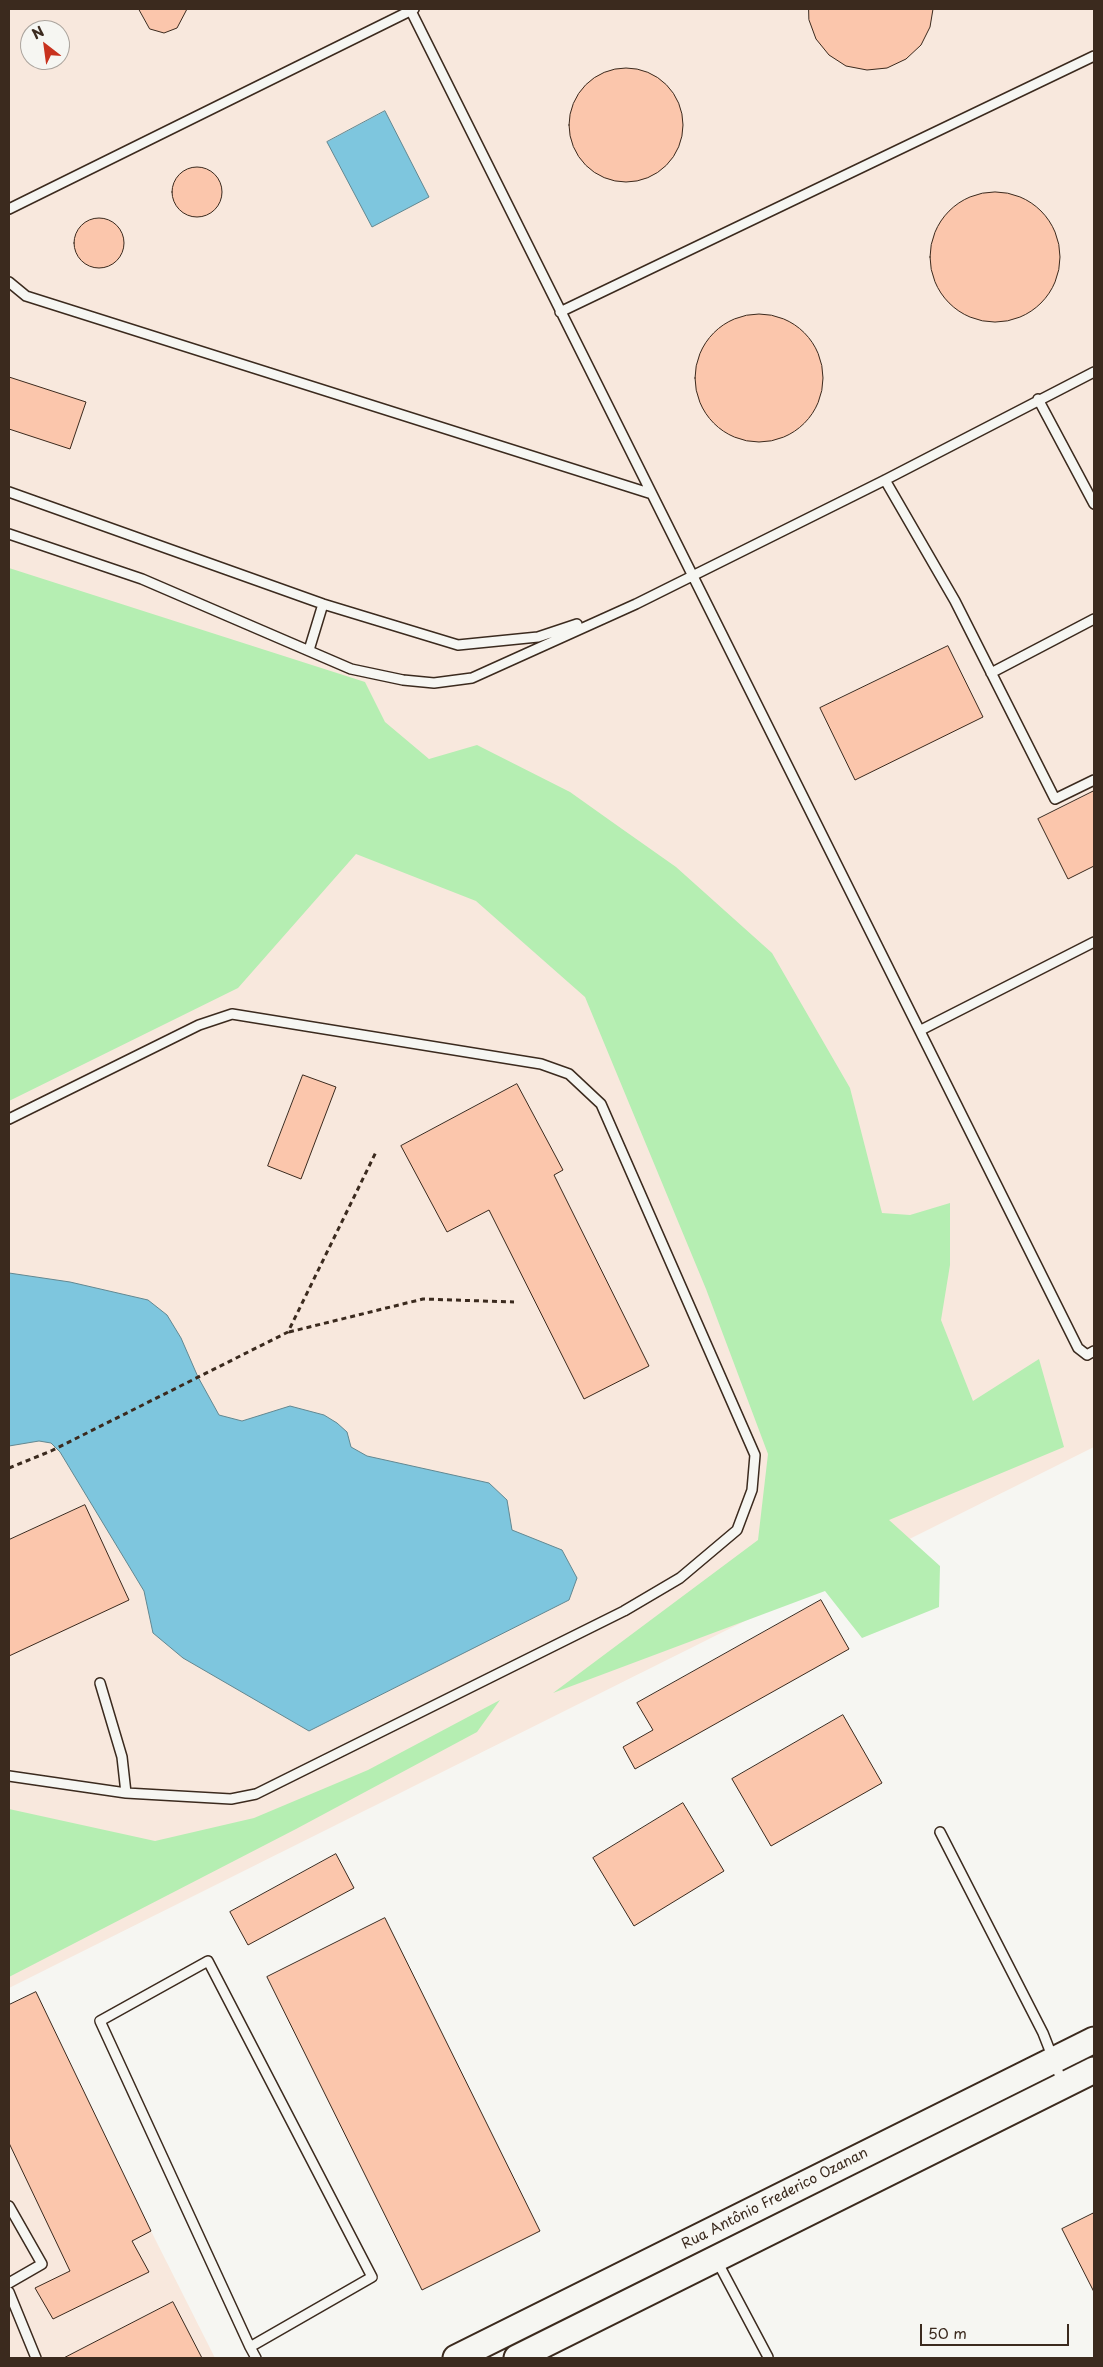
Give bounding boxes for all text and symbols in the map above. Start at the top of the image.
north arrow [20,20,70,70]
text: N [28,21,48,44]
street label: Rua Antônio Frederico Ozanan [679,2145,871,2253]
scale bar [923,2314,1072,2346]
text: 50 m [928,2321,967,2344]

